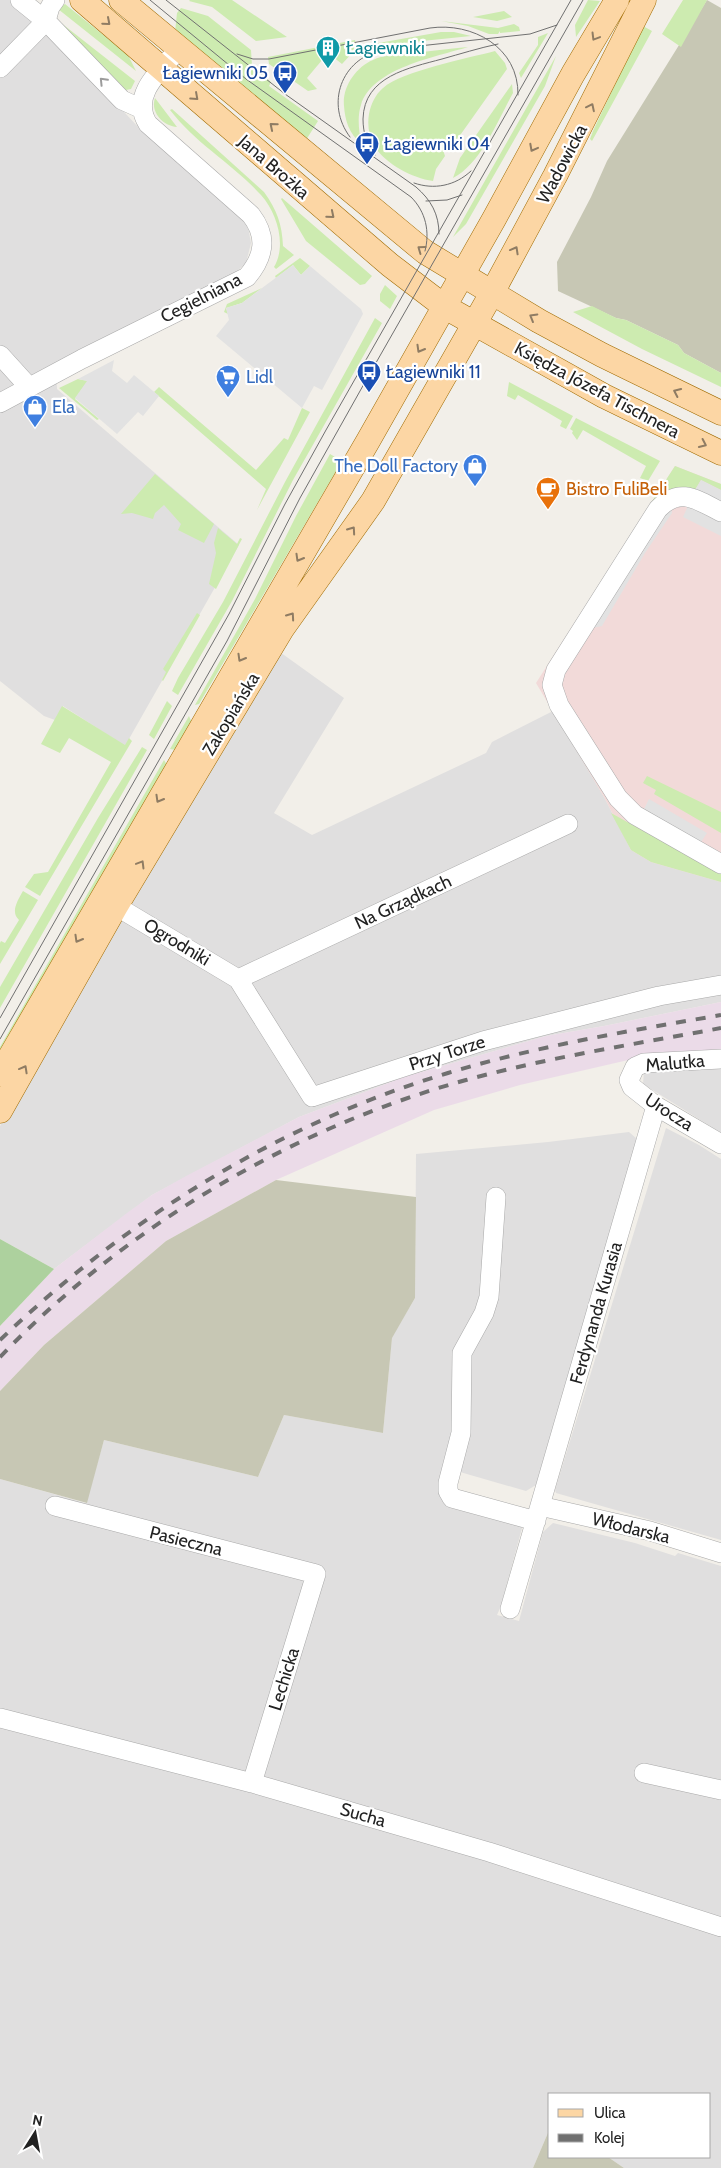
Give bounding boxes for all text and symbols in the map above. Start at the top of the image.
one-way arrow [102,16,111,25]
one-way arrow [591,31,601,40]
building icon: Łagiewniki [315,35,341,69]
place label: Łagiewniki [346,37,425,59]
bus stop icon: Łagiewniki 05 [272,60,298,94]
place label: Łagiewniki 05 [163,62,268,84]
one-way arrow [100,77,109,86]
one-way arrow [189,92,198,101]
one-way arrow [585,103,595,112]
street label: Wadowicka [532,120,592,207]
one-way arrow [270,124,279,132]
street label: Jana Brożka [233,130,314,204]
bus stop icon: Łagiewniki 04 [354,131,380,165]
place label: Łagiewniki 04 [384,133,490,155]
one-way arrow [529,142,539,151]
one-way arrow [325,209,334,218]
one-way arrow [417,246,427,255]
one-way arrow [509,247,519,256]
street label: Cegielniana [157,268,245,328]
one-way arrow [529,314,538,324]
street label: Księdza Józefa Tischnera [511,337,684,443]
one-way arrow [416,344,426,353]
bus stop icon: Łagiewniki 11 [356,359,382,393]
place label: Łagiewniki 11 [386,361,481,383]
supermarket icon: Lidl [215,364,241,398]
place label: Lidl [246,366,274,388]
one-way arrow [673,388,682,399]
shop icon: Ela [22,394,48,428]
place label: Ela [52,396,75,418]
one-way arrow [697,438,706,448]
shop icon: The Doll Factory [462,453,488,487]
place label: The Doll Factory [334,455,458,477]
cafe icon: Bistro FuliBeli [535,476,561,510]
place label: Bistro FuliBeli [566,478,667,500]
one-way arrow [346,526,355,535]
one-way arrow [296,553,306,562]
one-way arrow [285,612,294,622]
one-way arrow [237,653,247,662]
street label: Zakopiańska [198,668,264,759]
one-way arrow [156,793,166,802]
one-way arrow [135,861,145,870]
street label: Na Grządkach [351,870,455,934]
street label: Ogrodniki [140,914,214,970]
one-way arrow [74,934,84,943]
street label: Przy Torze [406,1030,488,1076]
street label: Malutka [644,1049,706,1077]
one-way arrow [18,1065,28,1074]
street label: Urocza [641,1088,698,1136]
street label: Ferdynanda Kurasia [565,1239,627,1387]
street label: Włodarska [590,1508,673,1548]
street label: Pasieczna [147,1521,225,1561]
street label: Lechicka [264,1645,304,1713]
street label: Sucha [338,1798,389,1832]
legend [548,2093,711,2158]
text: Ulica [594,2104,626,2122]
north arrow [10,2108,60,2158]
text: N [31,2110,44,2130]
text: Kolej [594,2129,625,2147]

